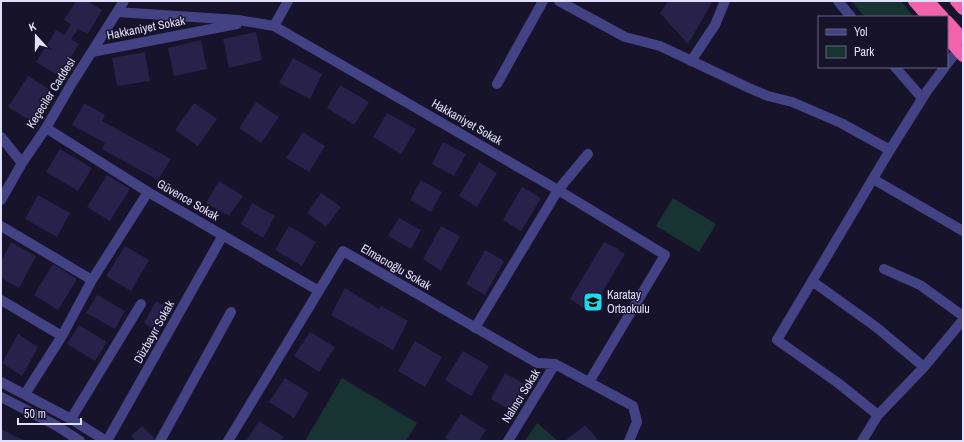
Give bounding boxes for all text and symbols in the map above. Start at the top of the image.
street label: Hakkaniyet Sokak [106,13,187,43]
north arrow [16,16,56,56]
legend [818,16,948,68]
text: K [27,19,38,34]
text: Yol [854,24,867,40]
text: Park [854,44,874,60]
street label: Keçeciler Caddesi [23,55,79,131]
street label: Hakkaniyet Sokak [429,95,505,149]
street label: Güvence Sokak [154,176,222,224]
street label: Elmacıoğlu Sokak [358,240,434,294]
place label: Karatay Ortaokulu [607,287,650,317]
school or university icon: Karatay Ortaokulu [582,291,604,313]
street label: Düzbayır Sokak [130,298,178,366]
street label: Nalıncı Sokak [498,366,544,426]
scale bar [18,400,81,426]
text: 50 m [24,406,46,422]

